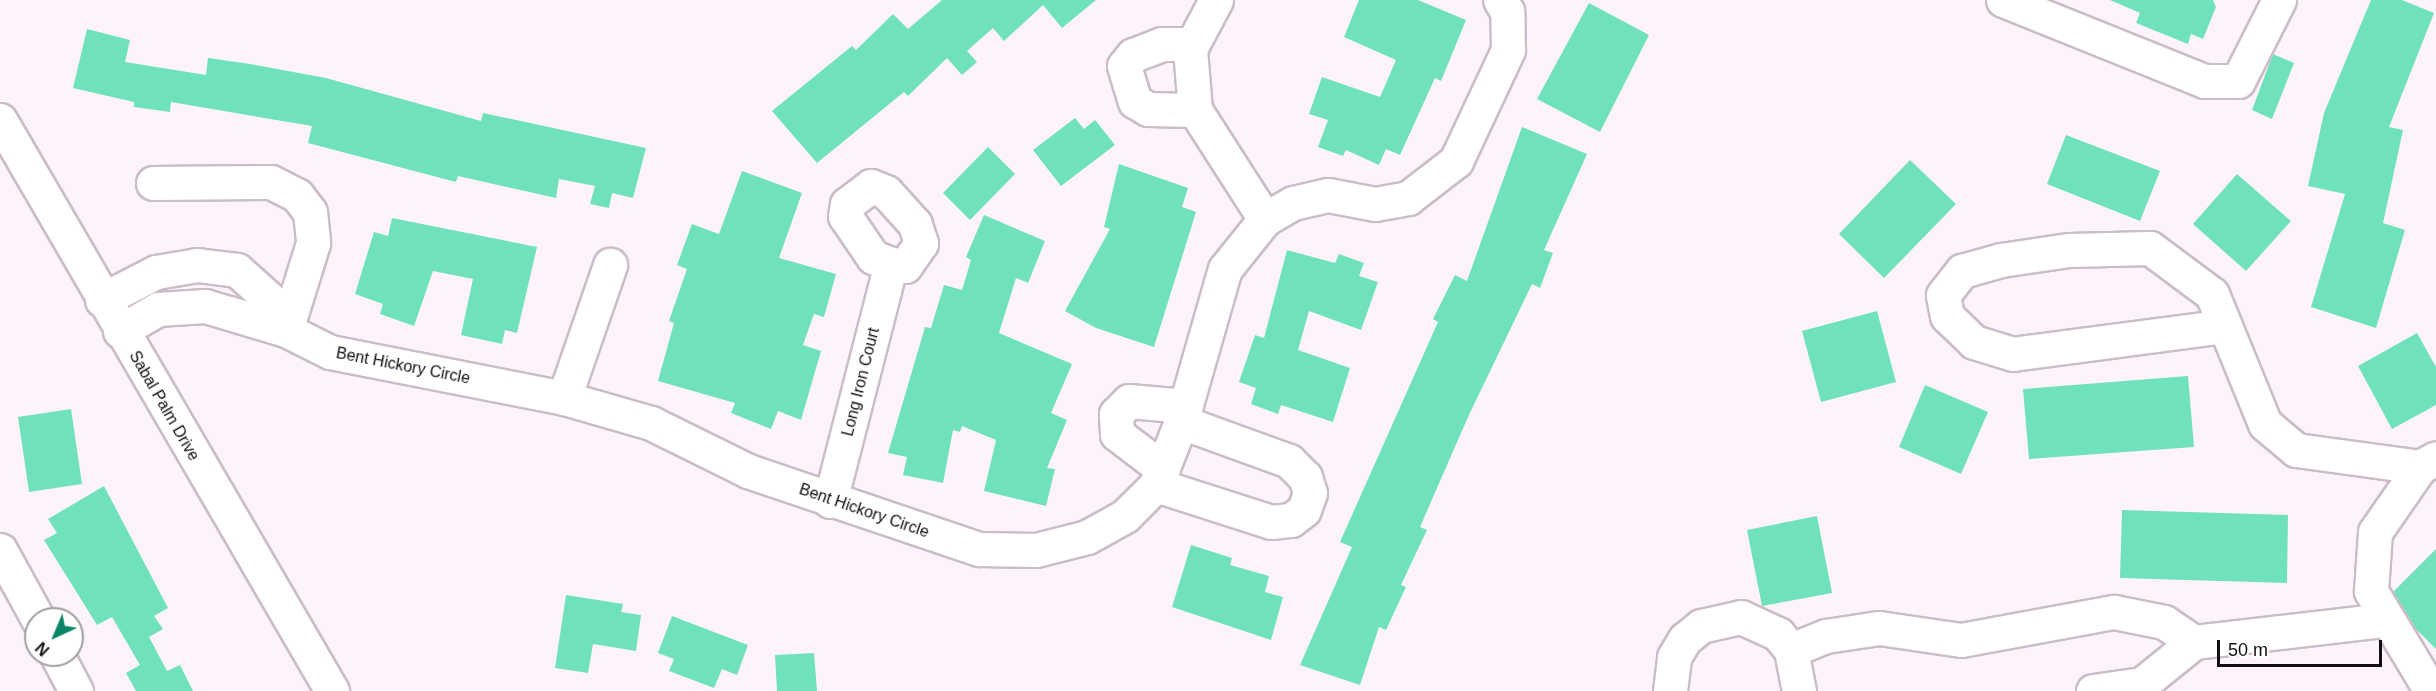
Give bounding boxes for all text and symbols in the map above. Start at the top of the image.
street label: Long Iron Court [838,326,884,438]
street label: Bent Hickory Circle [334,344,472,388]
street label: Sabal Palm Drive [125,348,203,464]
street label: Bent Hickory Circle [797,480,931,542]
north arrow [24,607,84,667]
scale bar [2220,628,2385,666]
text: N [32,639,53,659]
text: 50 m [2228,640,2268,660]

